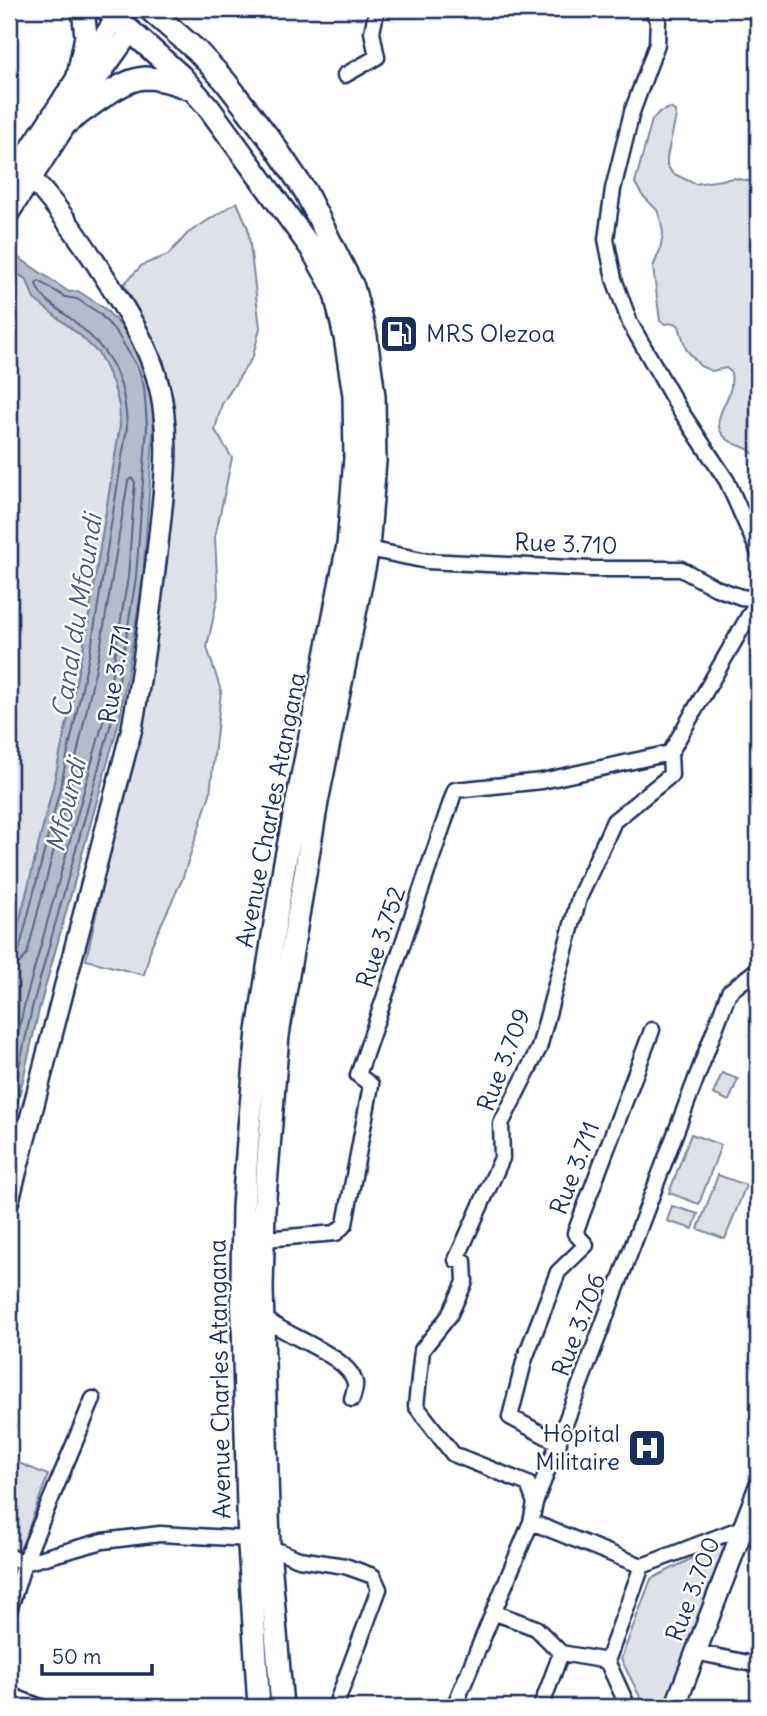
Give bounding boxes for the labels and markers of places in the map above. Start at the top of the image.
fuel station icon: MRS Olezoa [378,313,420,355]
place label: MRS Olezoa [426,318,555,348]
place label: Hôpital Militaire [535,1418,620,1476]
hospital icon: Hôpital Militaire [626,1427,668,1469]

